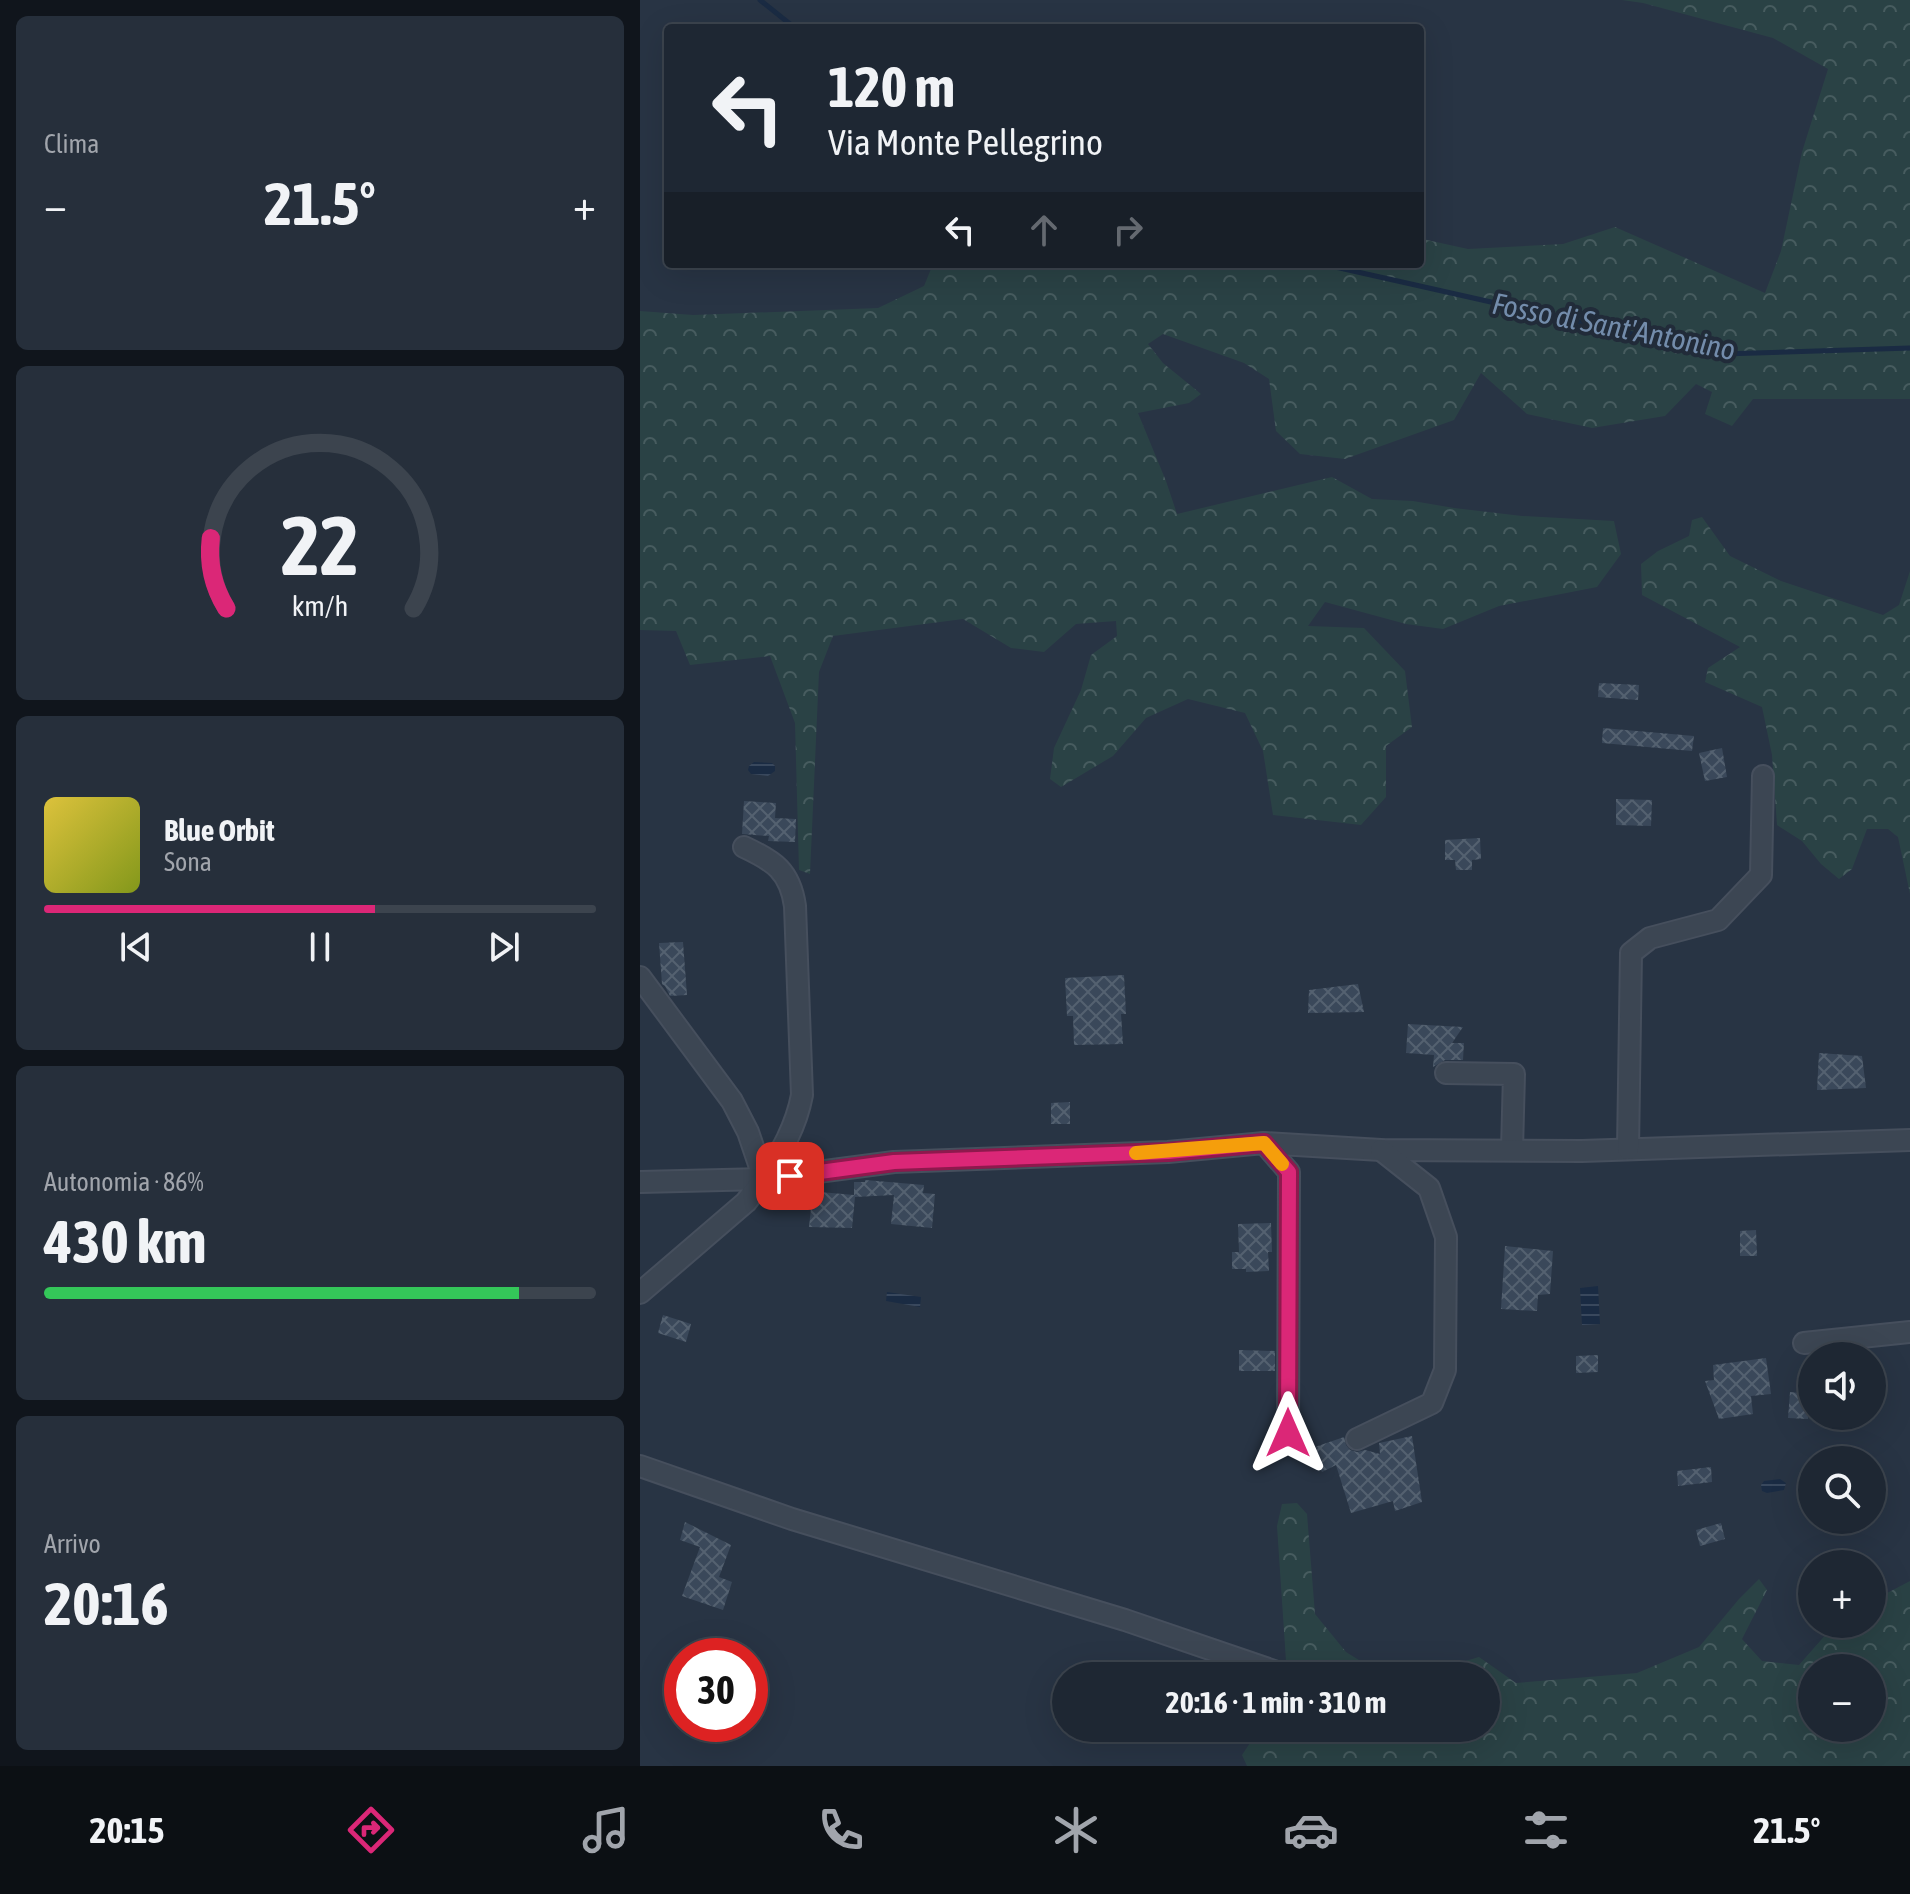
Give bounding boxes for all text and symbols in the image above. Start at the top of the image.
text: 120 m [828,55,955,119]
icon: left [696,56,800,160]
text: Via Monte Pellegrino [828,121,1103,163]
text: Clima [44,129,99,159]
text: 21.5° [264,169,376,238]
text: − [44,179,67,229]
text: + [573,179,596,229]
icon: left [938,208,982,252]
icon: ahead [1022,208,1066,252]
icon: right [1106,208,1150,252]
water label: Fosso di Sant'Antonino [1490,286,1738,366]
text: 22 [281,497,359,593]
text: km/h [292,589,348,622]
text: Blue Orbit [164,813,275,847]
text: Sona [164,847,212,877]
icon: previous [114,925,158,969]
icon: pause [298,925,342,969]
icon: next [482,925,526,969]
pin [756,1142,824,1210]
icon: arrive [768,1154,812,1198]
text: Autonomia · 86% [44,1167,204,1197]
text: 430 km [44,1207,206,1276]
map controls [1798,1342,1886,1742]
button: sound [1798,1342,1886,1430]
position arrow [1246,1391,1330,1475]
button: search [1798,1446,1886,1534]
text: Arrivo [44,1529,101,1559]
button: + [1798,1550,1886,1638]
text: 20:16 [44,1569,169,1638]
speed limit sign: 30 [664,1638,768,1742]
button: − [1798,1654,1886,1742]
text: 20:16 · 1 min · 310 m [1166,1685,1386,1719]
icon: directions [343,1802,399,1858]
icon: music [578,1802,634,1858]
icon: phone [813,1802,869,1858]
icon: climate [1048,1802,1104,1858]
icon: car [1283,1802,1339,1858]
icon: filters [1518,1802,1574,1858]
text: 20:15 [90,1809,164,1851]
text: 21.5° [1753,1809,1820,1851]

